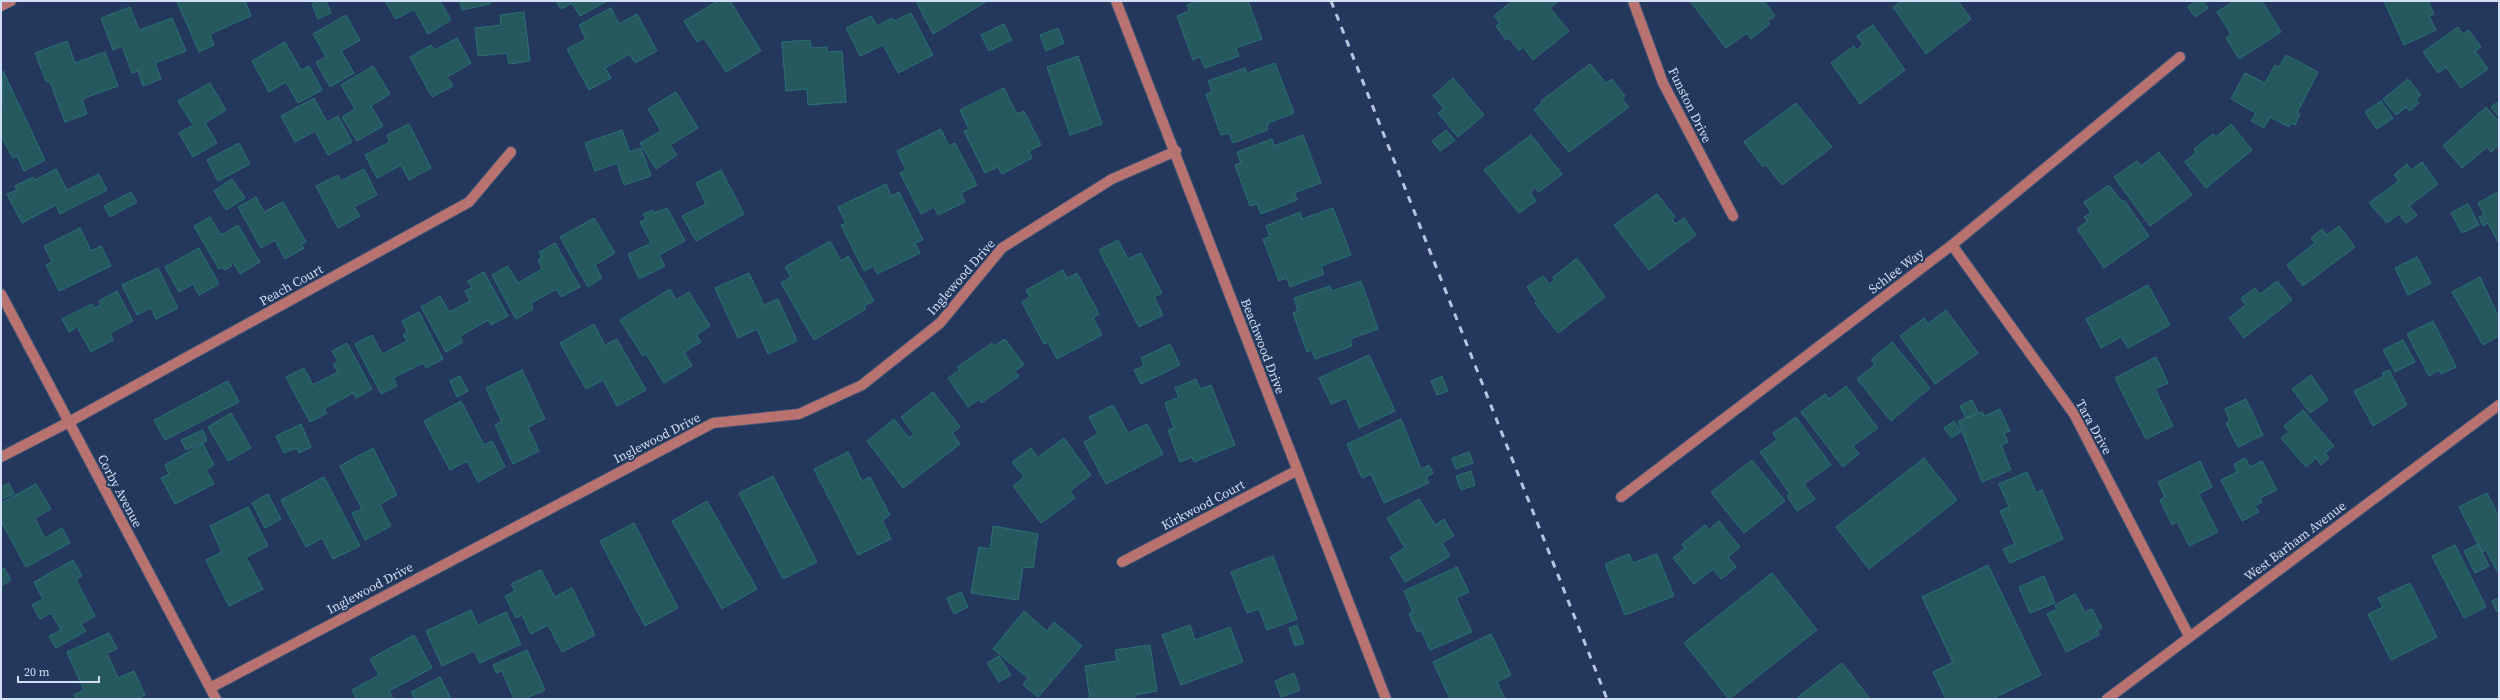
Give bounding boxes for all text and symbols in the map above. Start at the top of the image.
street label: Funston Drive [1664,64,1716,146]
street label: Inglewood Drive [923,235,999,319]
street label: Schlee Way [1865,244,1927,297]
street label: Peach Court [256,260,327,309]
street label: Beachwood Drive [1237,296,1289,396]
street label: Tara Drive [2072,397,2116,458]
street label: Inglewood Drive [611,409,704,467]
street label: Corby Avenue [94,451,147,531]
street label: Kirkwood Court [1158,476,1248,534]
street label: West Barham Avenue [2241,497,2350,585]
street label: Inglewood Drive [324,558,416,618]
scale bar [18,658,99,684]
text: 20 m [24,664,50,680]

